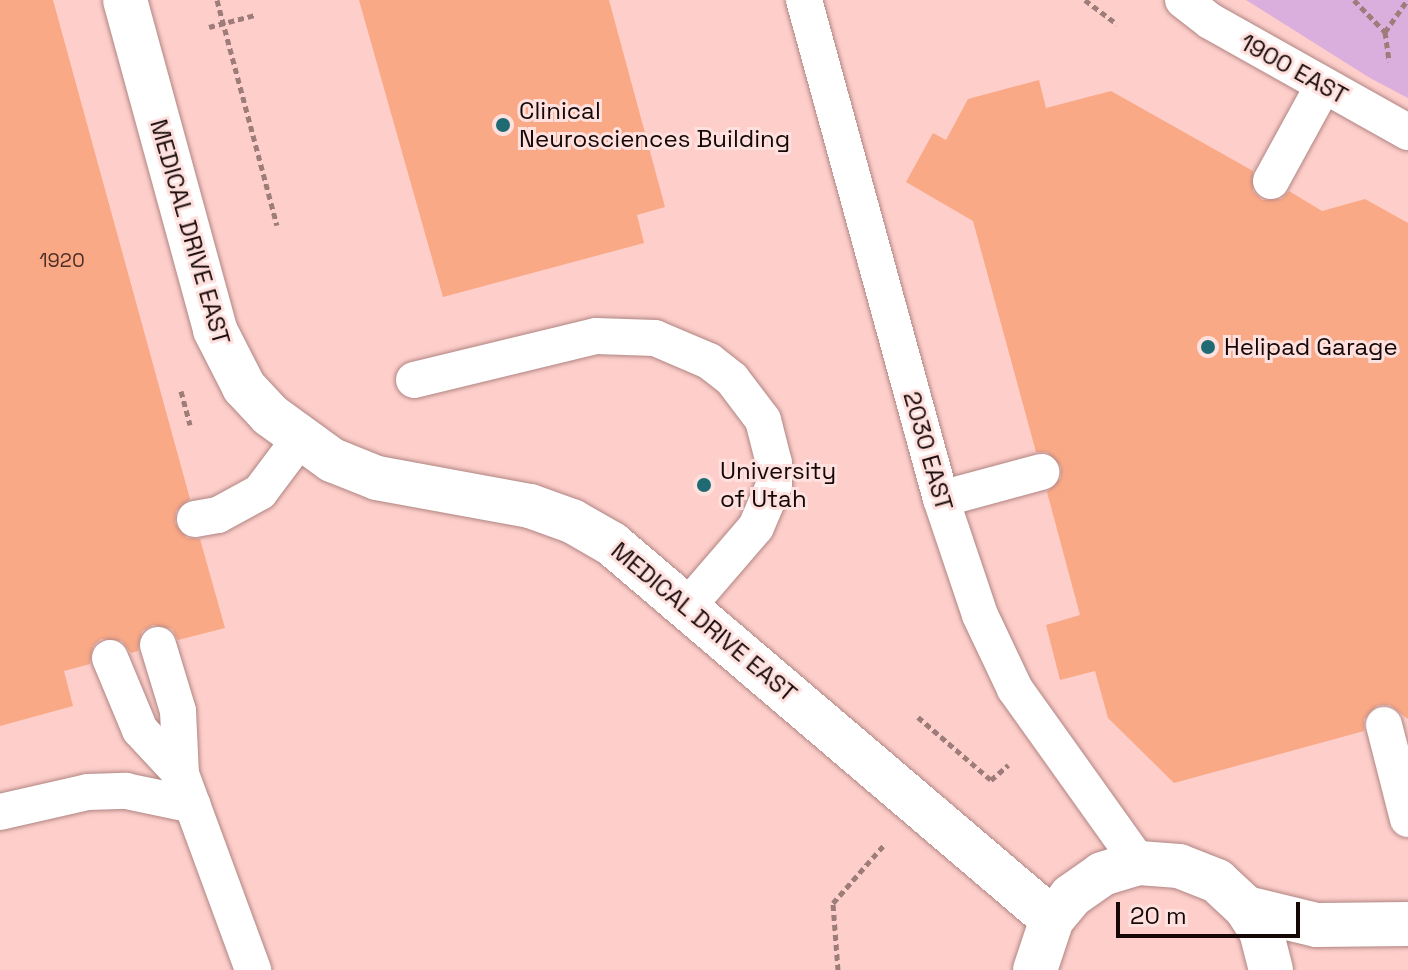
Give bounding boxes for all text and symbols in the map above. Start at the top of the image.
street label: 1900 EAST [1235,28,1353,110]
place label: Clinical Neurosciences Building [519,97,790,153]
street label: MEDICAL DRIVE EAST [144,116,236,348]
marker: Clinical Neurosciences Building [494,116,512,134]
house number: 1920 [39,248,85,272]
place label: Helipad Garage [1224,333,1398,361]
marker: Helipad Garage [1199,338,1217,356]
street label: 2030 EAST [897,388,959,514]
place label: University of Utah [720,457,836,513]
marker: University of Utah [695,476,713,494]
street label: MEDICAL DRIVE EAST [605,536,803,708]
scale bar [1120,886,1304,936]
text: 20 m [1130,900,1187,931]

